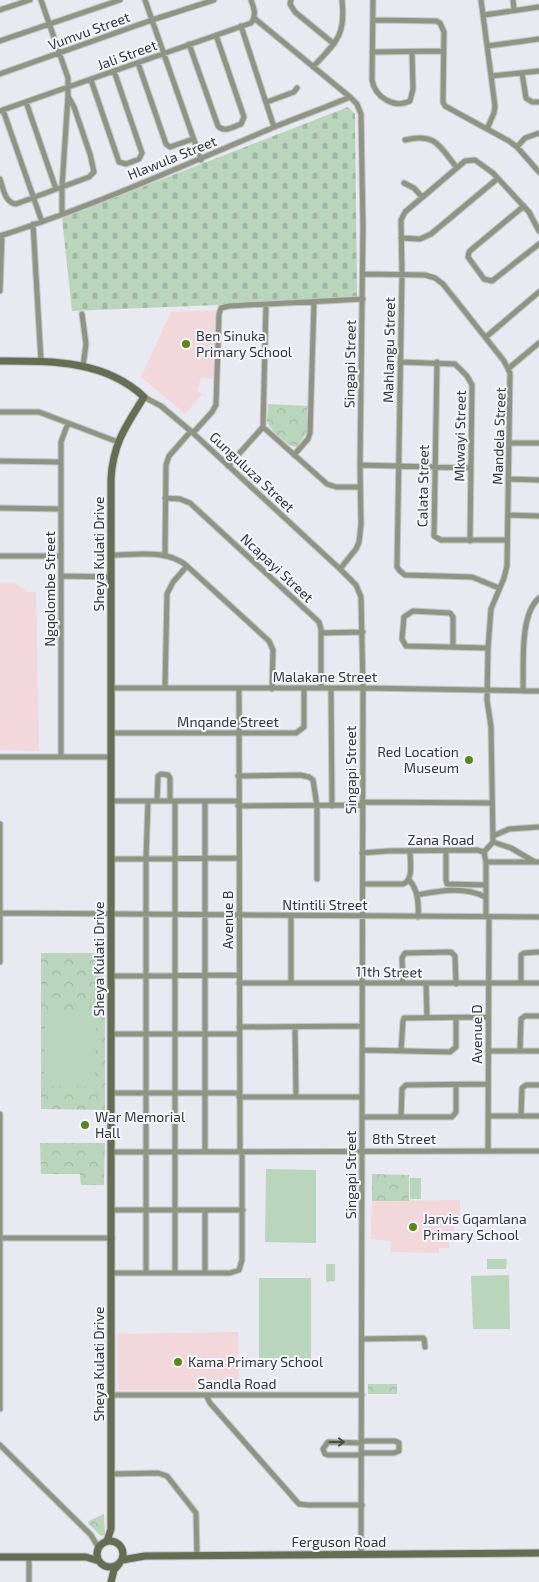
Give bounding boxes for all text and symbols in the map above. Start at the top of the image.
street label: Vumvu Street [46,8,132,53]
street label: Jali Street [95,36,159,73]
street label: Hlawula Street [125,132,219,183]
street label: Mahlangu Street [379,297,398,403]
street label: Singapi Street [340,320,359,408]
place label: Ben Sinuka Primary School [196,327,293,360]
marker: Ben Sinuka Primary School [180,338,192,350]
street label: Mandela Street [488,387,509,485]
street label: Mkwayi Street [450,390,469,482]
street label: Gunguluza Street [206,428,298,515]
street label: Calata Street [413,445,432,527]
street label: Sheya Kulati Drive [90,497,107,611]
street label: Ncapayi Street [237,530,317,606]
street label: Ngqolombe Street [41,531,58,647]
street label: Malakane Street [273,668,377,685]
street label: Mnqande Street [177,713,279,730]
street label: Singapi Street [342,726,359,814]
place label: Red Location Museum [377,743,459,776]
marker: Red Location Museum [463,754,475,766]
street label: Zana Road [408,831,474,848]
street label: Avenue B [219,891,236,949]
street label: Ntintili Street [282,896,368,913]
street label: Sheya Kulati Drive [90,902,107,1016]
street label: 11th Street [356,962,422,981]
street label: Avenue D [468,1004,485,1064]
place label: War Memorial Hall [95,1108,186,1141]
marker: War Memorial Hall [79,1119,91,1131]
street label: 8th Street [372,1130,436,1147]
street label: Singapi Street [342,1131,359,1219]
place label: Jarvis Gqamlana Primary School [423,1210,527,1243]
marker: Jarvis Gqamlana Primary School [407,1221,419,1233]
street label: Sheya Kulati Drive [90,1307,107,1421]
place label: Kama Primary School [188,1353,324,1370]
marker: Kama Primary School [172,1356,184,1368]
street label: Sandla Road [198,1375,276,1392]
one-way arrow [328,1437,345,1447]
street label: Ferguson Road [292,1533,386,1550]

